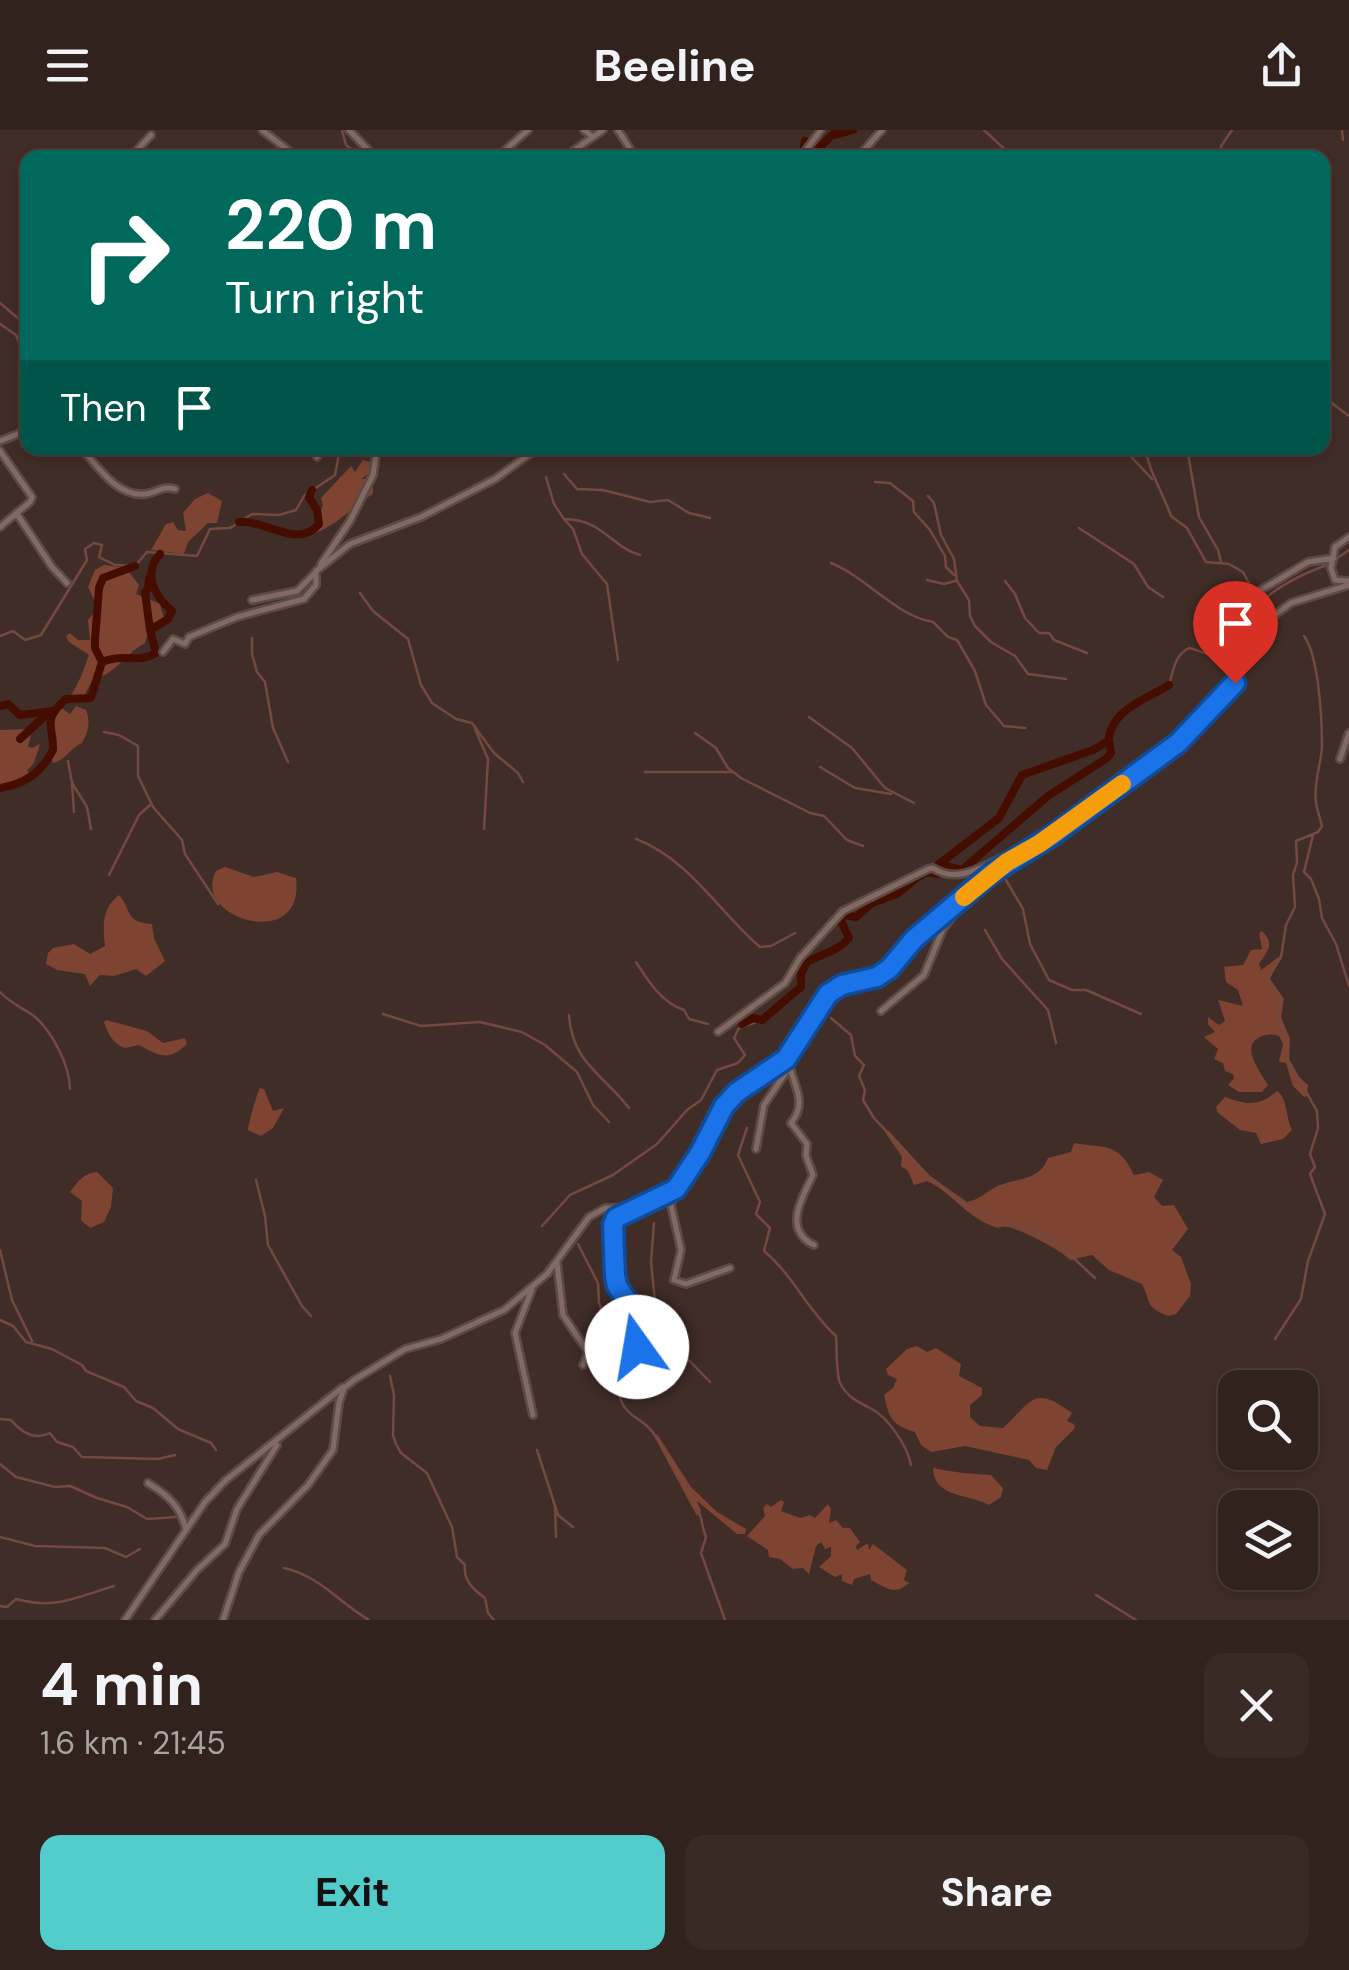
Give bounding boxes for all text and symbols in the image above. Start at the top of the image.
text: Beeline [593,36,756,95]
icon: menu [40,38,95,93]
icon: share [1254,38,1309,93]
text: 220 m [225,180,437,271]
icon: right [60,190,190,320]
text: Turn right [225,268,424,327]
icon: arrive [167,380,222,435]
text: Then [60,383,147,433]
pin [1193,581,1278,684]
icon: arrive [1208,596,1263,651]
position arrow [585,1295,689,1399]
map controls [1218,1370,1318,1590]
button: search [1218,1370,1318,1470]
button: layers [1218,1490,1318,1590]
text: 4 min [40,1645,203,1724]
button: close [1204,1653,1309,1758]
text: 1.6 km · 21:45 [40,1722,226,1764]
button: Exit [40,1835,665,1950]
button: Share [685,1835,1309,1950]

